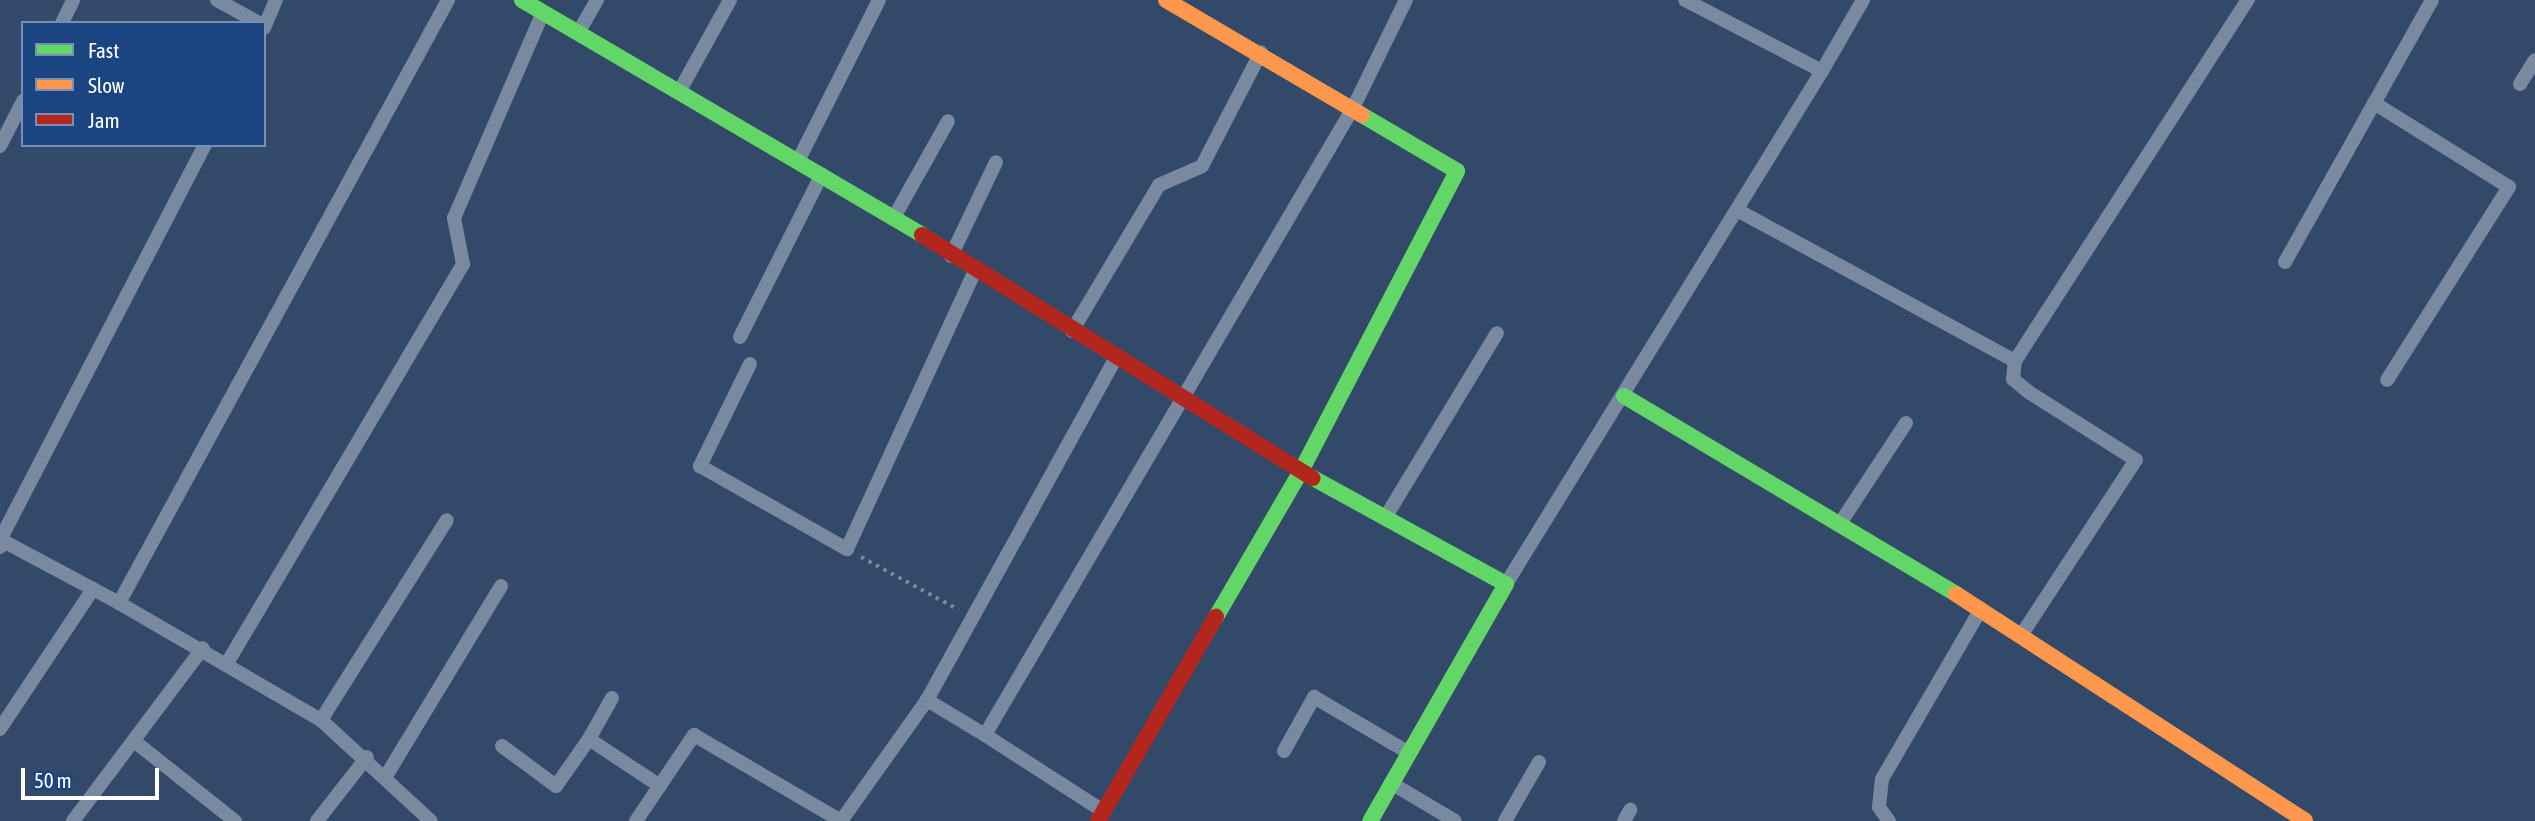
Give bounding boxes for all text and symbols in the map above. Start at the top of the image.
legend [21,21,266,147]
text: Fast [88,38,119,62]
text: Slow [88,73,124,97]
text: Jam [88,108,120,132]
scale bar [24,754,163,798]
text: 50 m [34,768,72,792]

